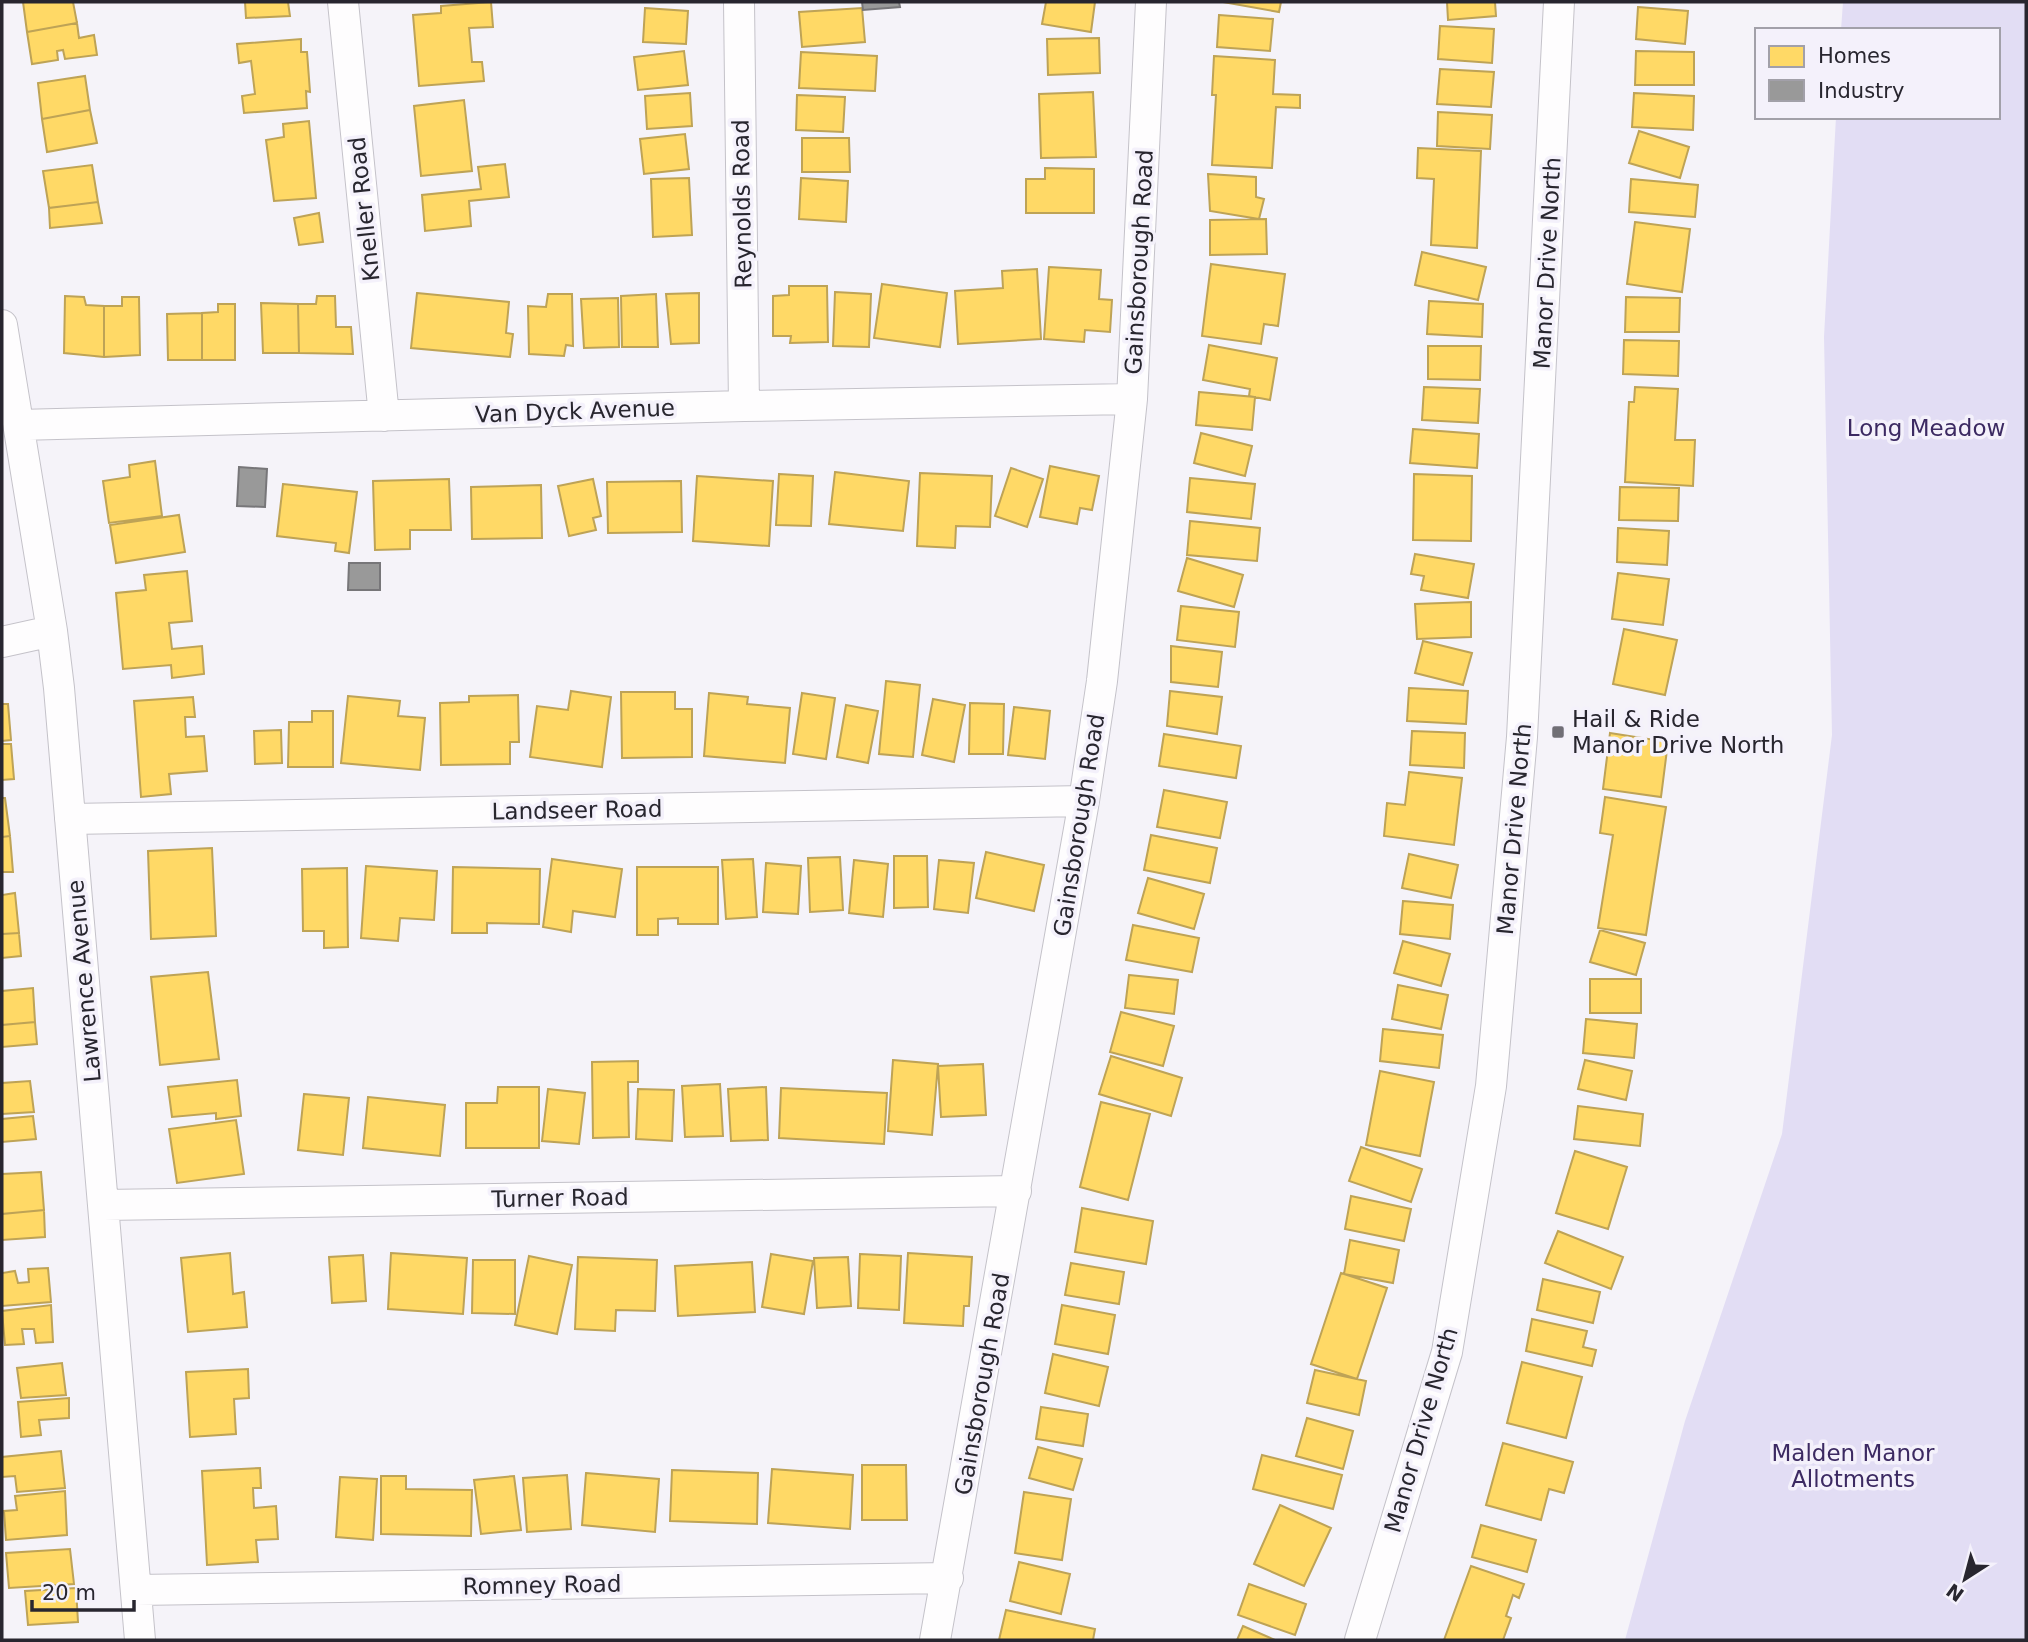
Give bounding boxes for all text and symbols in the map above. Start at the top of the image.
legend [1755,28,2000,119]
text: Homes [1818,44,1891,68]
text: Industry [1818,79,1904,103]
street label: Reynolds Road [728,119,756,289]
street label: Kneller Road [343,135,385,283]
street label: Gainsborough Road [1120,149,1158,375]
street label: Manor Drive North [1528,156,1566,370]
street label: Van Dyck Avenue [475,395,675,427]
park label: Long Meadow [1847,415,2005,441]
place label: Hail & Ride Manor Drive North [1572,706,1784,758]
street label: Gainsborough Road [1049,712,1109,938]
street label: Manor Drive North [1492,722,1536,936]
marker: Hail & Ride Manor Drive North [1550,724,1566,740]
street label: Landseer Road [491,796,663,824]
street label: Lawrence Avenue [62,879,106,1083]
street label: Turner Road [490,1184,629,1212]
street label: Gainsborough Road [950,1271,1014,1497]
street label: Manor Drive North [1379,1324,1463,1536]
park label: Malden Manor Allotments [1771,1440,1935,1492]
north arrow [1930,1544,2000,1614]
scale bar [32,1568,133,1612]
street label: Romney Road [462,1571,622,1599]
text: N [1942,1579,1968,1606]
text: 20 m [42,1581,96,1605]

